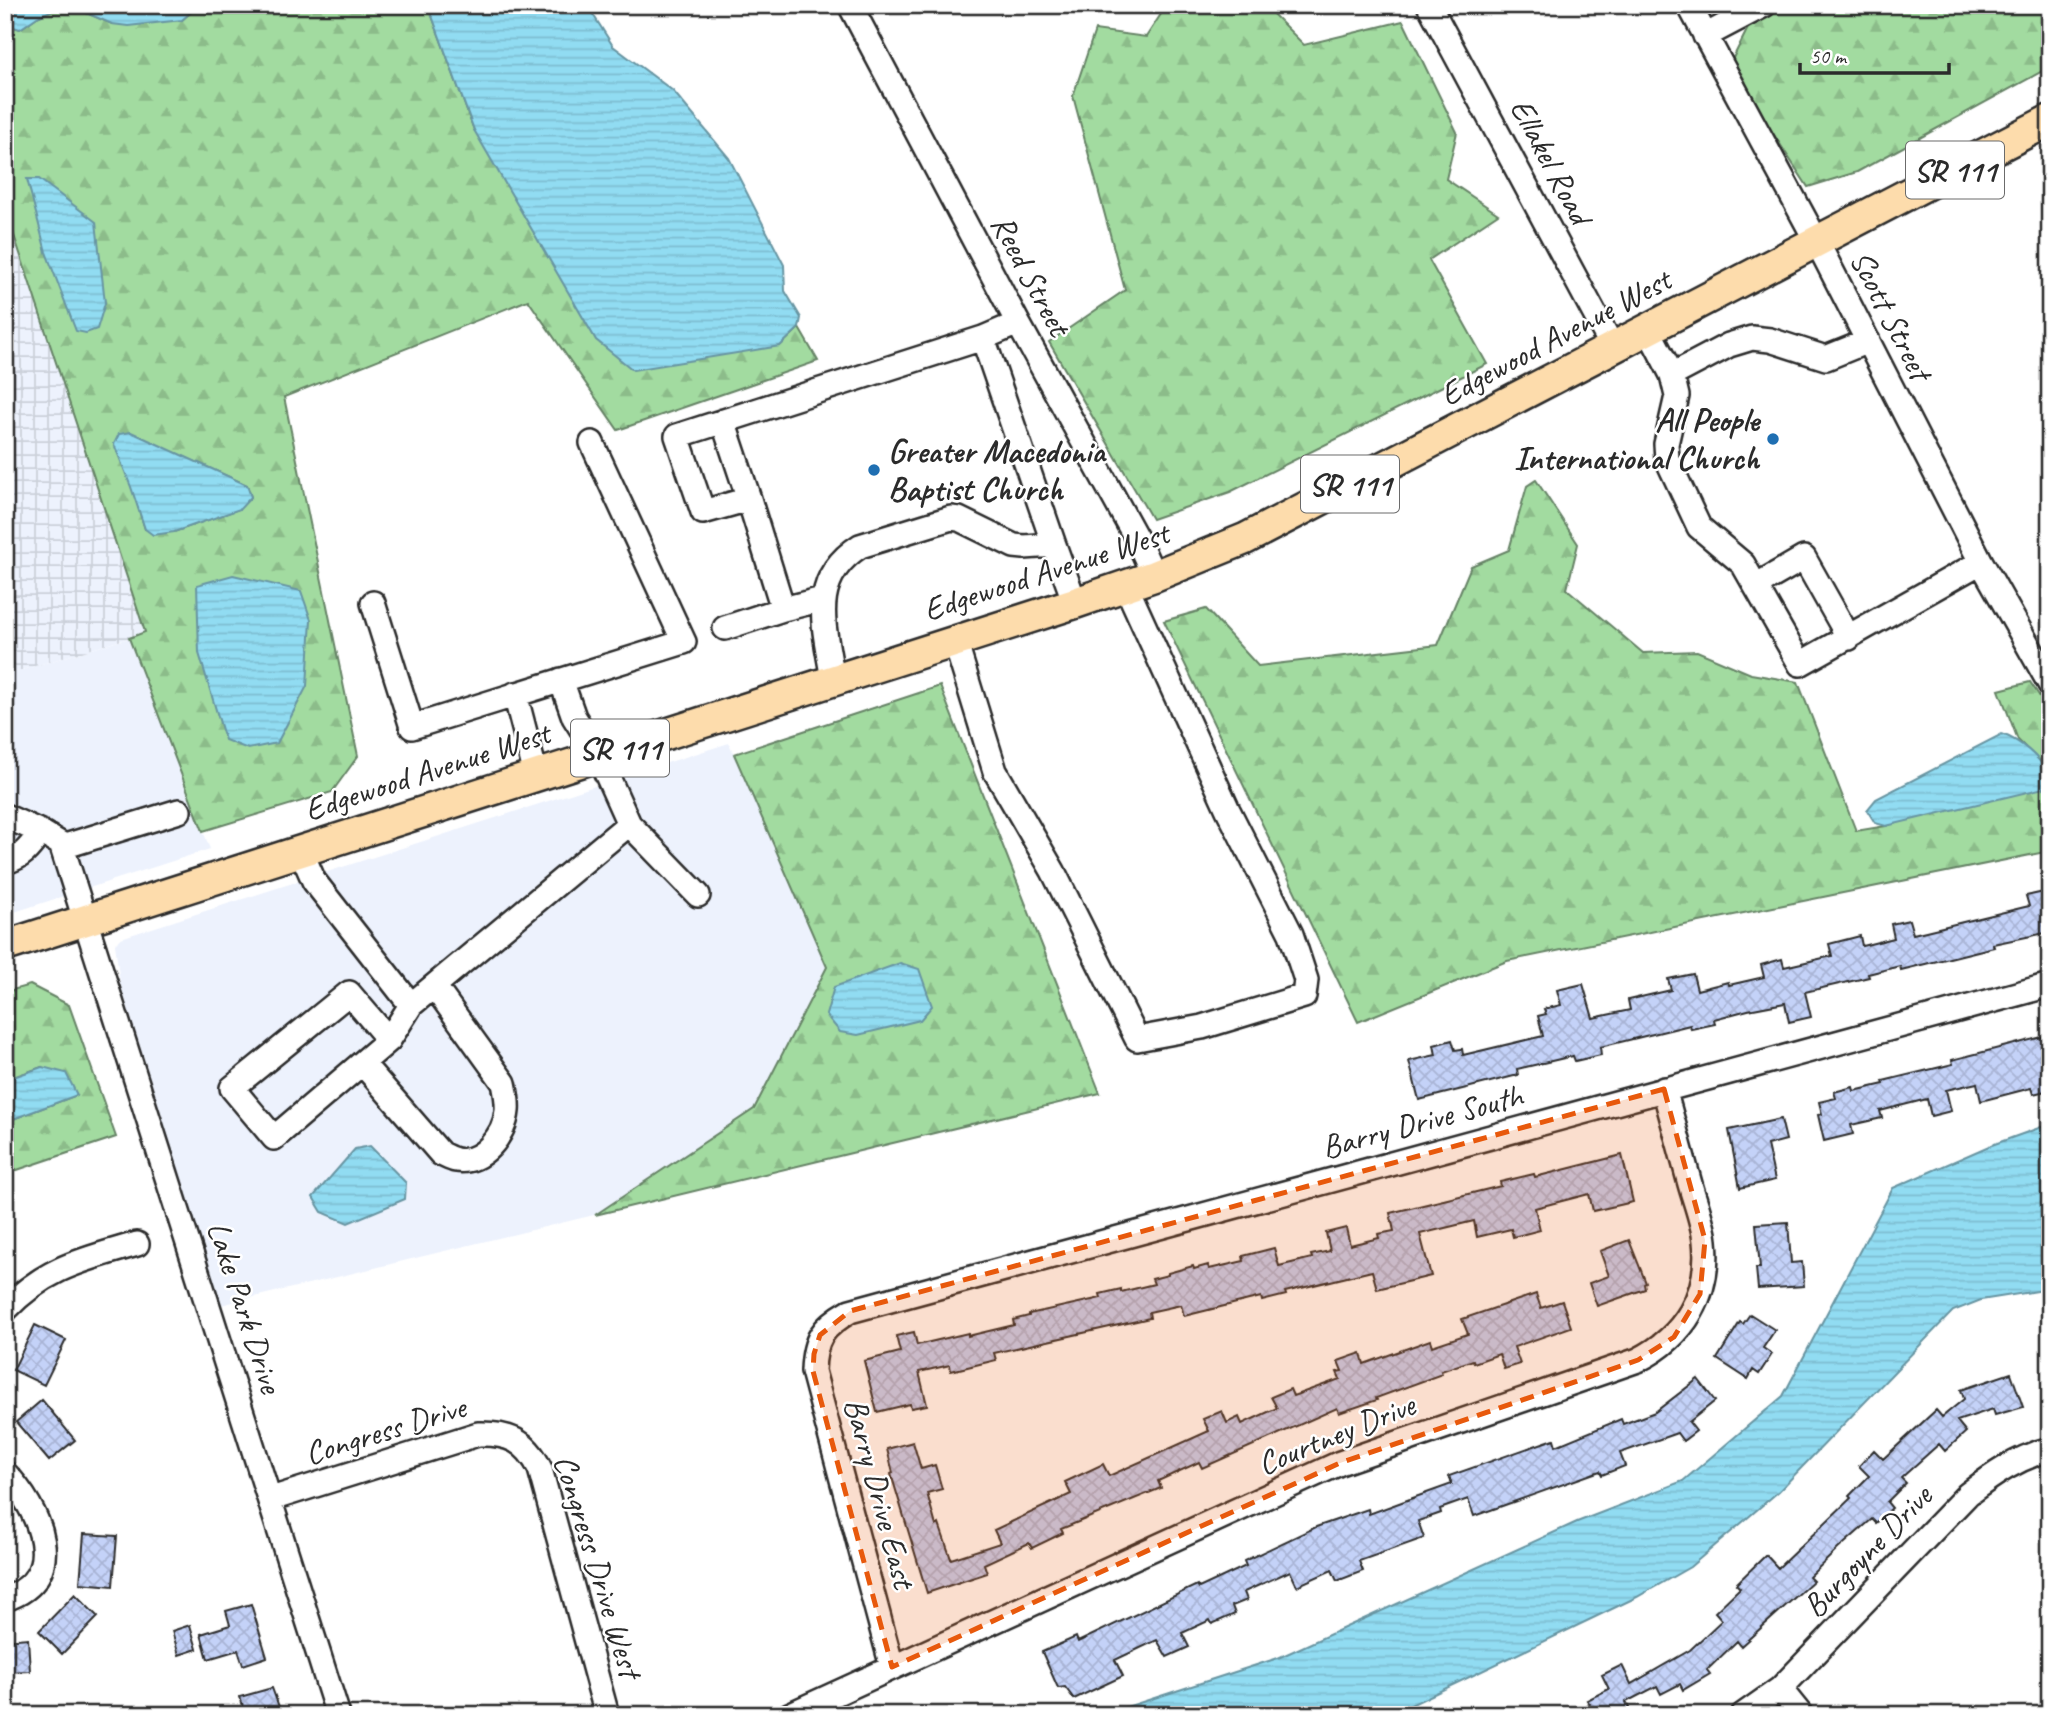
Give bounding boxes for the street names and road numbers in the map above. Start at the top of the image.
street label: Ellakel Road [1501,91,1604,235]
road number: SR 111 [1906,142,2004,198]
street label: Reed Street [982,207,1082,345]
street label: Scott Street [1841,243,1943,390]
street label: Edgewood Avenue West [1432,257,1680,415]
road number: SR 111 [1301,456,1399,512]
street label: Edgewood Avenue West [918,511,1177,630]
street label: Edgewood Avenue West [299,711,558,830]
road number: SR 111 [571,720,669,776]
street label: Barry Drive South [1317,1074,1529,1168]
street label: Lake Park Drive [198,1216,293,1400]
street label: Courtney Drive [1251,1383,1423,1485]
street label: Congress Drive [300,1385,473,1474]
street label: Barry Drive East [835,1394,926,1595]
street label: Congress Drive West [544,1450,653,1686]
street label: Burgoyne Drive [1793,1474,1942,1626]

